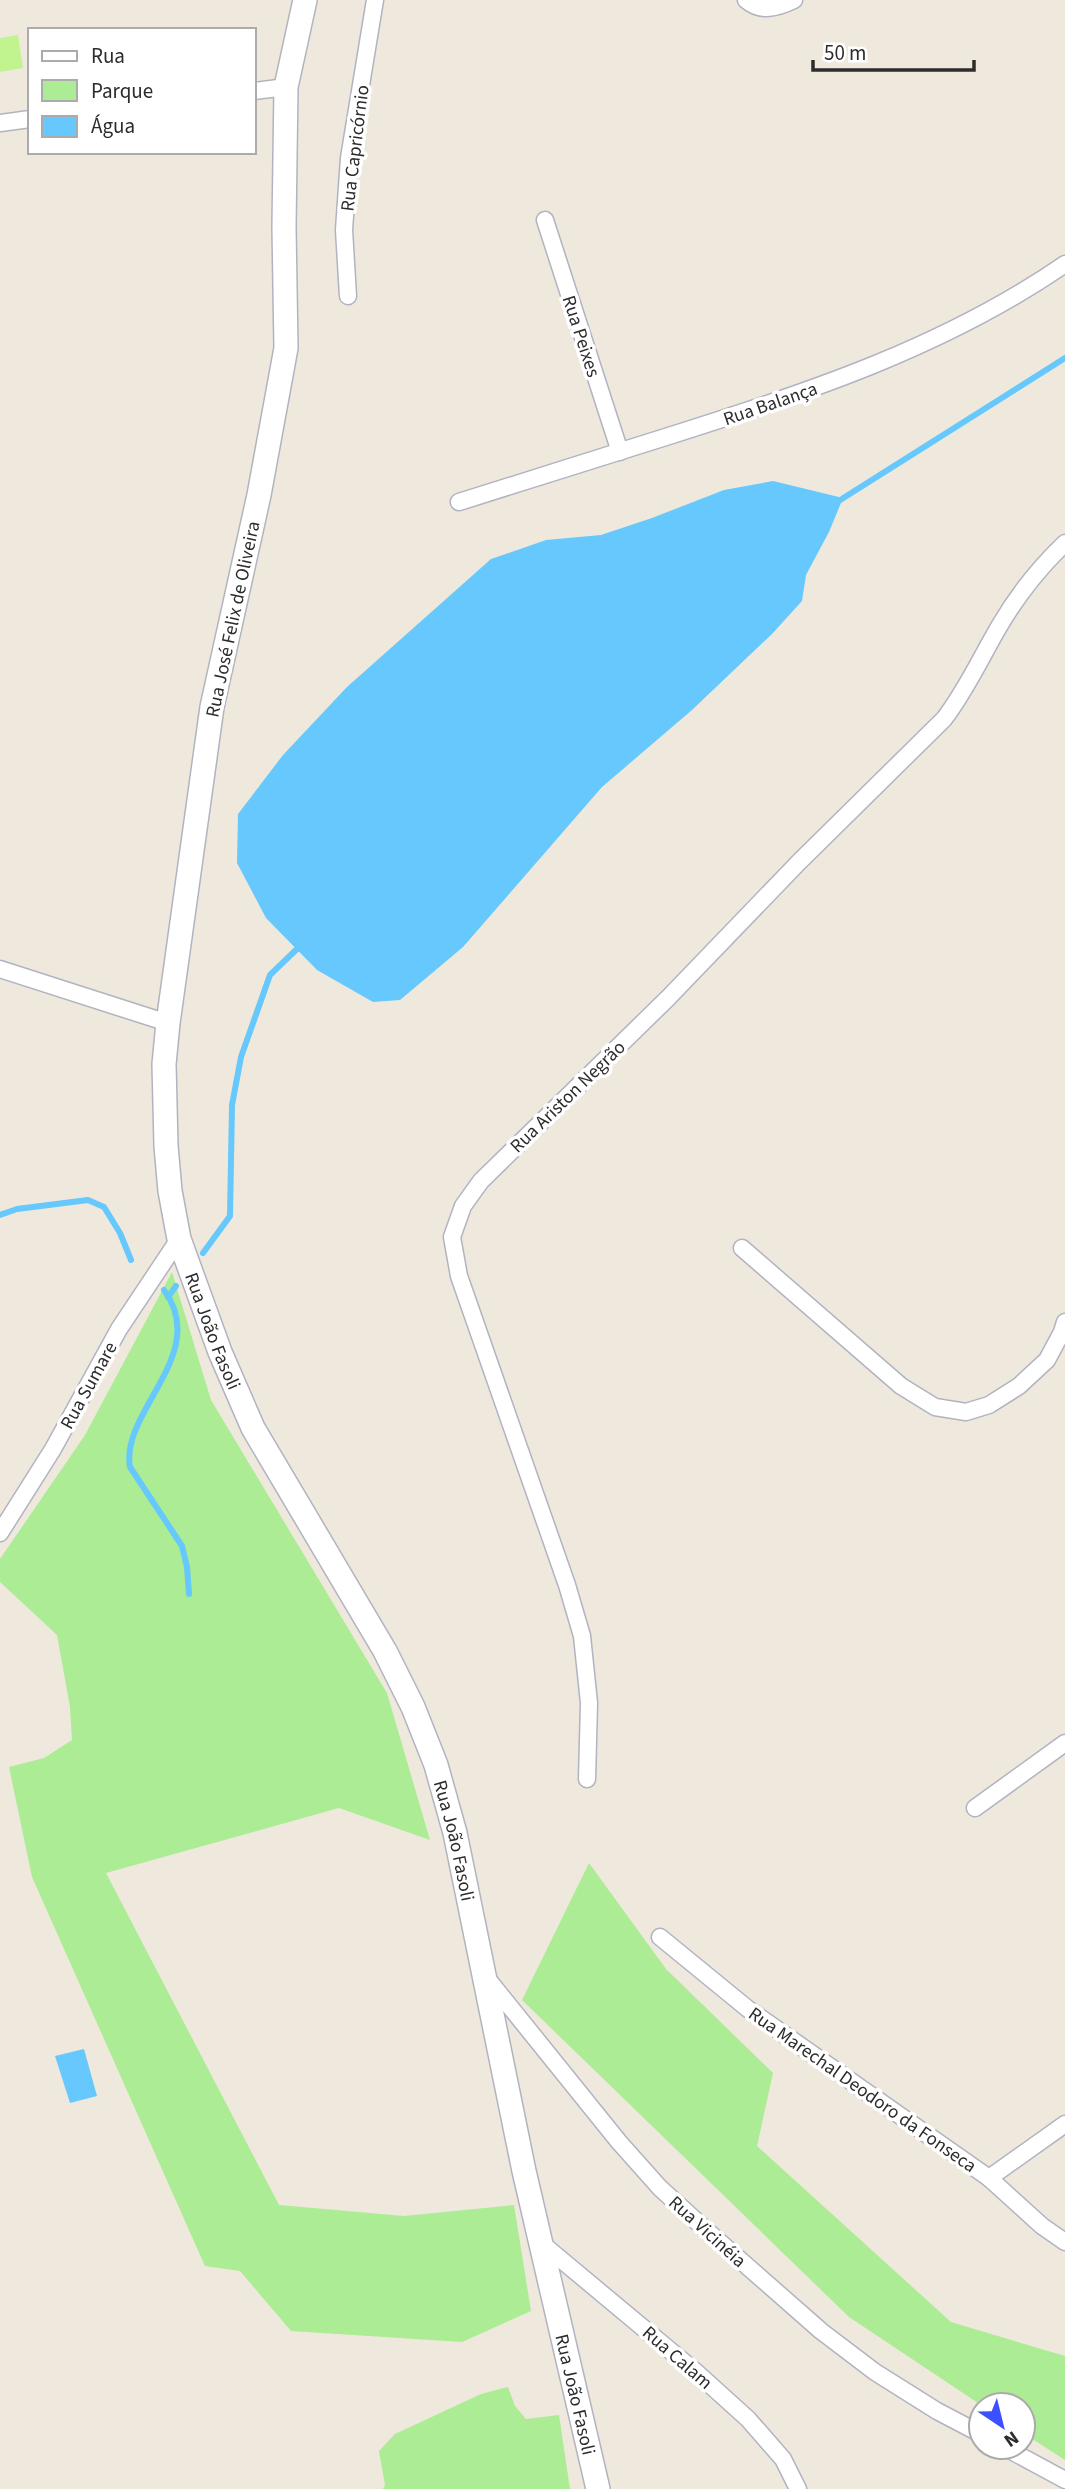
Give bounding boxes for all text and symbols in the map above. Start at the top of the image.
legend [28,28,256,154]
scale bar [813,28,974,72]
text: 50 m [824,38,866,68]
text: Rua [91,41,125,71]
text: Parque [91,76,153,106]
street label: Rua Capricórnio [334,83,377,213]
text: Água [91,111,135,141]
street label: Rua Peixes [555,292,606,381]
street label: Rua Balança [720,376,821,433]
street label: Rua José Felix de Oliveira [199,519,267,720]
street label: Rua Ariston Negrão [504,1035,632,1159]
street label: Rua João Fasoli [177,1269,247,1394]
street label: Rua Sumare [54,1337,124,1434]
street label: Rua João Fasoli [426,1777,481,1904]
street label: Rua Marechal Deodoro da Fonseca [743,2001,982,2180]
street label: Rua Vicinéia [662,2190,752,2274]
street label: Rua Calam [636,2320,718,2396]
street label: Rua João Fasoli [547,2331,602,2458]
north arrow [967,2391,1037,2461]
text: N [998,2424,1024,2453]

